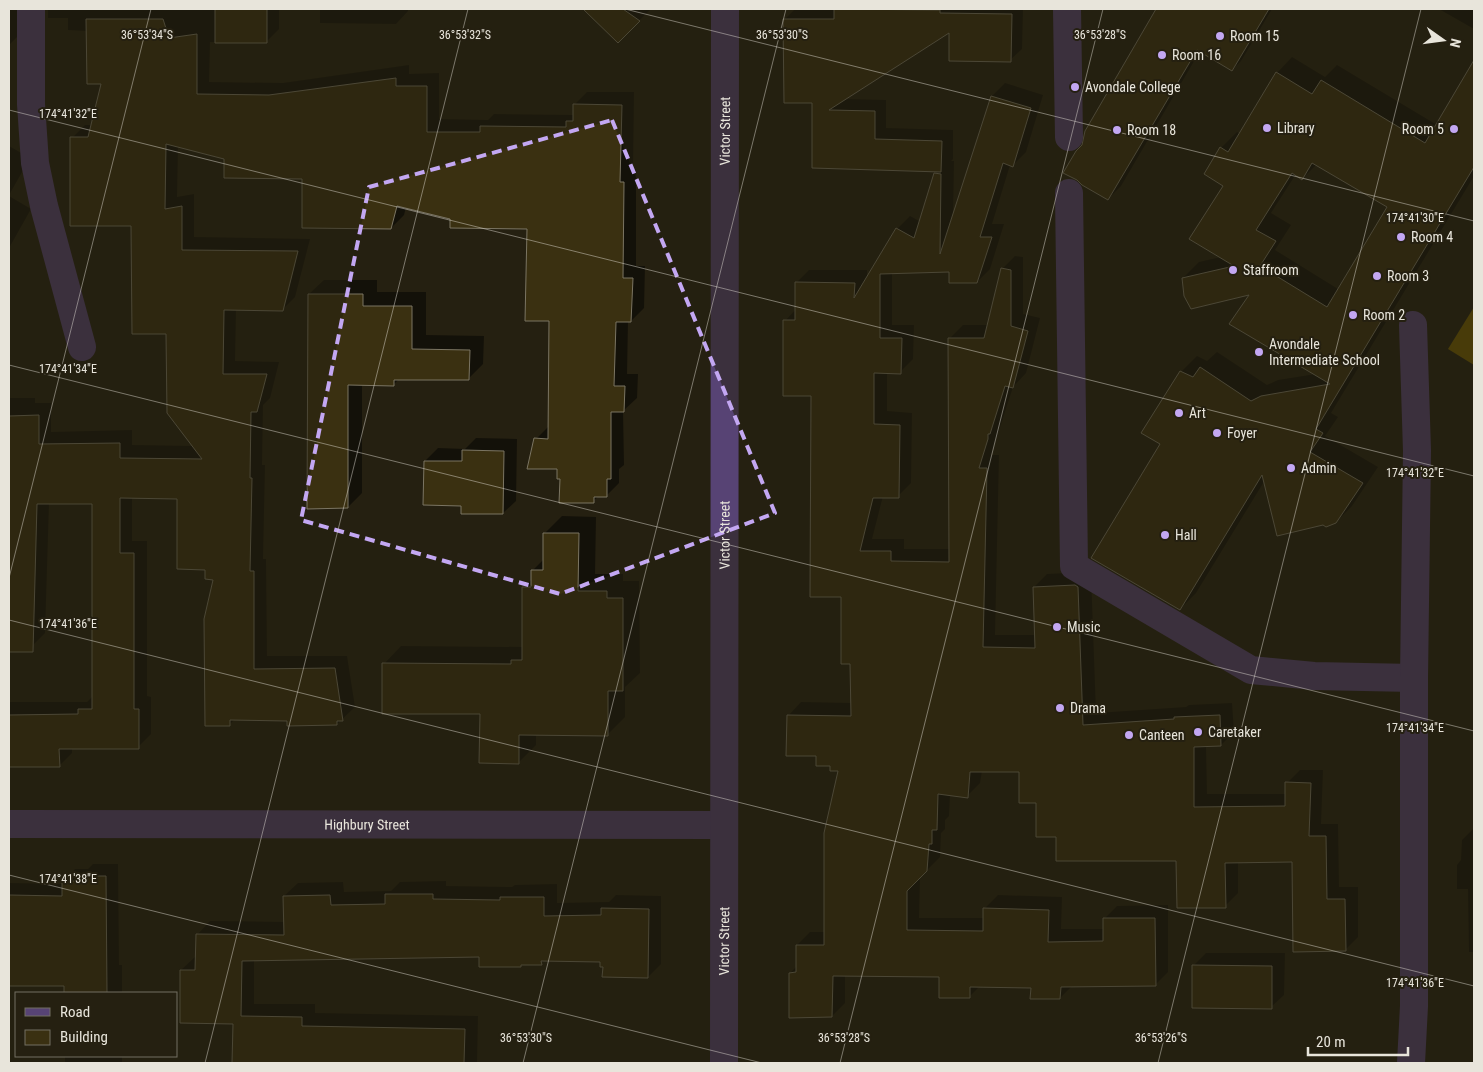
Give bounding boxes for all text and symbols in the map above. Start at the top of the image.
north arrow [1418,15,1468,65]
text: 36°53'34"S [121,28,173,42]
text: 36°53'32"S [439,28,491,42]
text: 36°53'30"S [756,28,808,42]
text: 36°53'28"S [1074,28,1126,42]
place label: Room 15 [1230,28,1279,44]
marker: Room 15 [1214,30,1226,42]
text: N [1447,37,1464,49]
place label: Room 16 [1172,47,1221,63]
marker: Room 16 [1156,49,1168,61]
place label: Avondale College [1085,79,1181,95]
marker: Avondale College [1069,81,1081,93]
street label: Victor Street [717,97,733,165]
text: 174°41'32"E [39,107,97,121]
place label: Library [1277,120,1315,136]
place label: Room 5 [1402,121,1444,137]
place label: Room 18 [1127,122,1176,138]
marker: Library [1261,122,1273,134]
marker: Room 5 [1448,123,1460,135]
marker: Room 18 [1111,124,1123,136]
text: 174°41'30"E [1386,211,1444,225]
place label: Room 4 [1411,229,1453,245]
marker: Room 4 [1395,231,1407,243]
place label: Staffroom [1243,262,1299,278]
marker: Staffroom [1227,264,1239,276]
place label: Room 3 [1387,268,1429,284]
marker: Room 3 [1371,270,1383,282]
place label: Room 2 [1363,307,1405,323]
marker: Room 2 [1347,309,1359,321]
place label: Avondale Intermediate School [1269,336,1380,368]
marker: Avondale Intermediate School [1253,346,1265,358]
text: 174°41'34"E [39,362,97,376]
place label: Art [1189,405,1206,421]
marker: Art [1173,407,1185,419]
place label: Foyer [1227,425,1257,441]
marker: Foyer [1211,427,1223,439]
place label: Admin [1301,460,1337,476]
marker: Admin [1285,462,1297,474]
text: 174°41'32"E [1386,466,1444,480]
street label: Victor Street [716,501,733,569]
place label: Hall [1175,527,1197,543]
marker: Hall [1159,529,1171,541]
text: 174°41'36"E [39,617,97,631]
place label: Music [1067,619,1100,635]
marker: Music [1051,621,1063,633]
place label: Drama [1070,700,1106,716]
marker: Drama [1054,702,1066,714]
text: 174°41'34"E [1386,721,1444,735]
place label: Caretaker [1208,724,1261,740]
marker: Caretaker [1192,726,1204,738]
place label: Canteen [1139,727,1184,743]
marker: Canteen [1123,729,1135,741]
street label: Highbury Street [324,816,410,833]
text: 174°41'38"E [39,872,97,886]
street label: Victor Street [716,907,732,975]
text: 174°41'36"E [1386,976,1444,990]
legend [15,992,178,1057]
text: Road [60,1003,90,1021]
scale bar [1308,1024,1408,1056]
text: Building [60,1028,108,1046]
text: 36°53'30"S [500,1031,552,1045]
text: 36°53'28"S [818,1031,870,1045]
text: 36°53'26"S [1135,1031,1187,1045]
text: 20 m [1316,1033,1346,1051]

